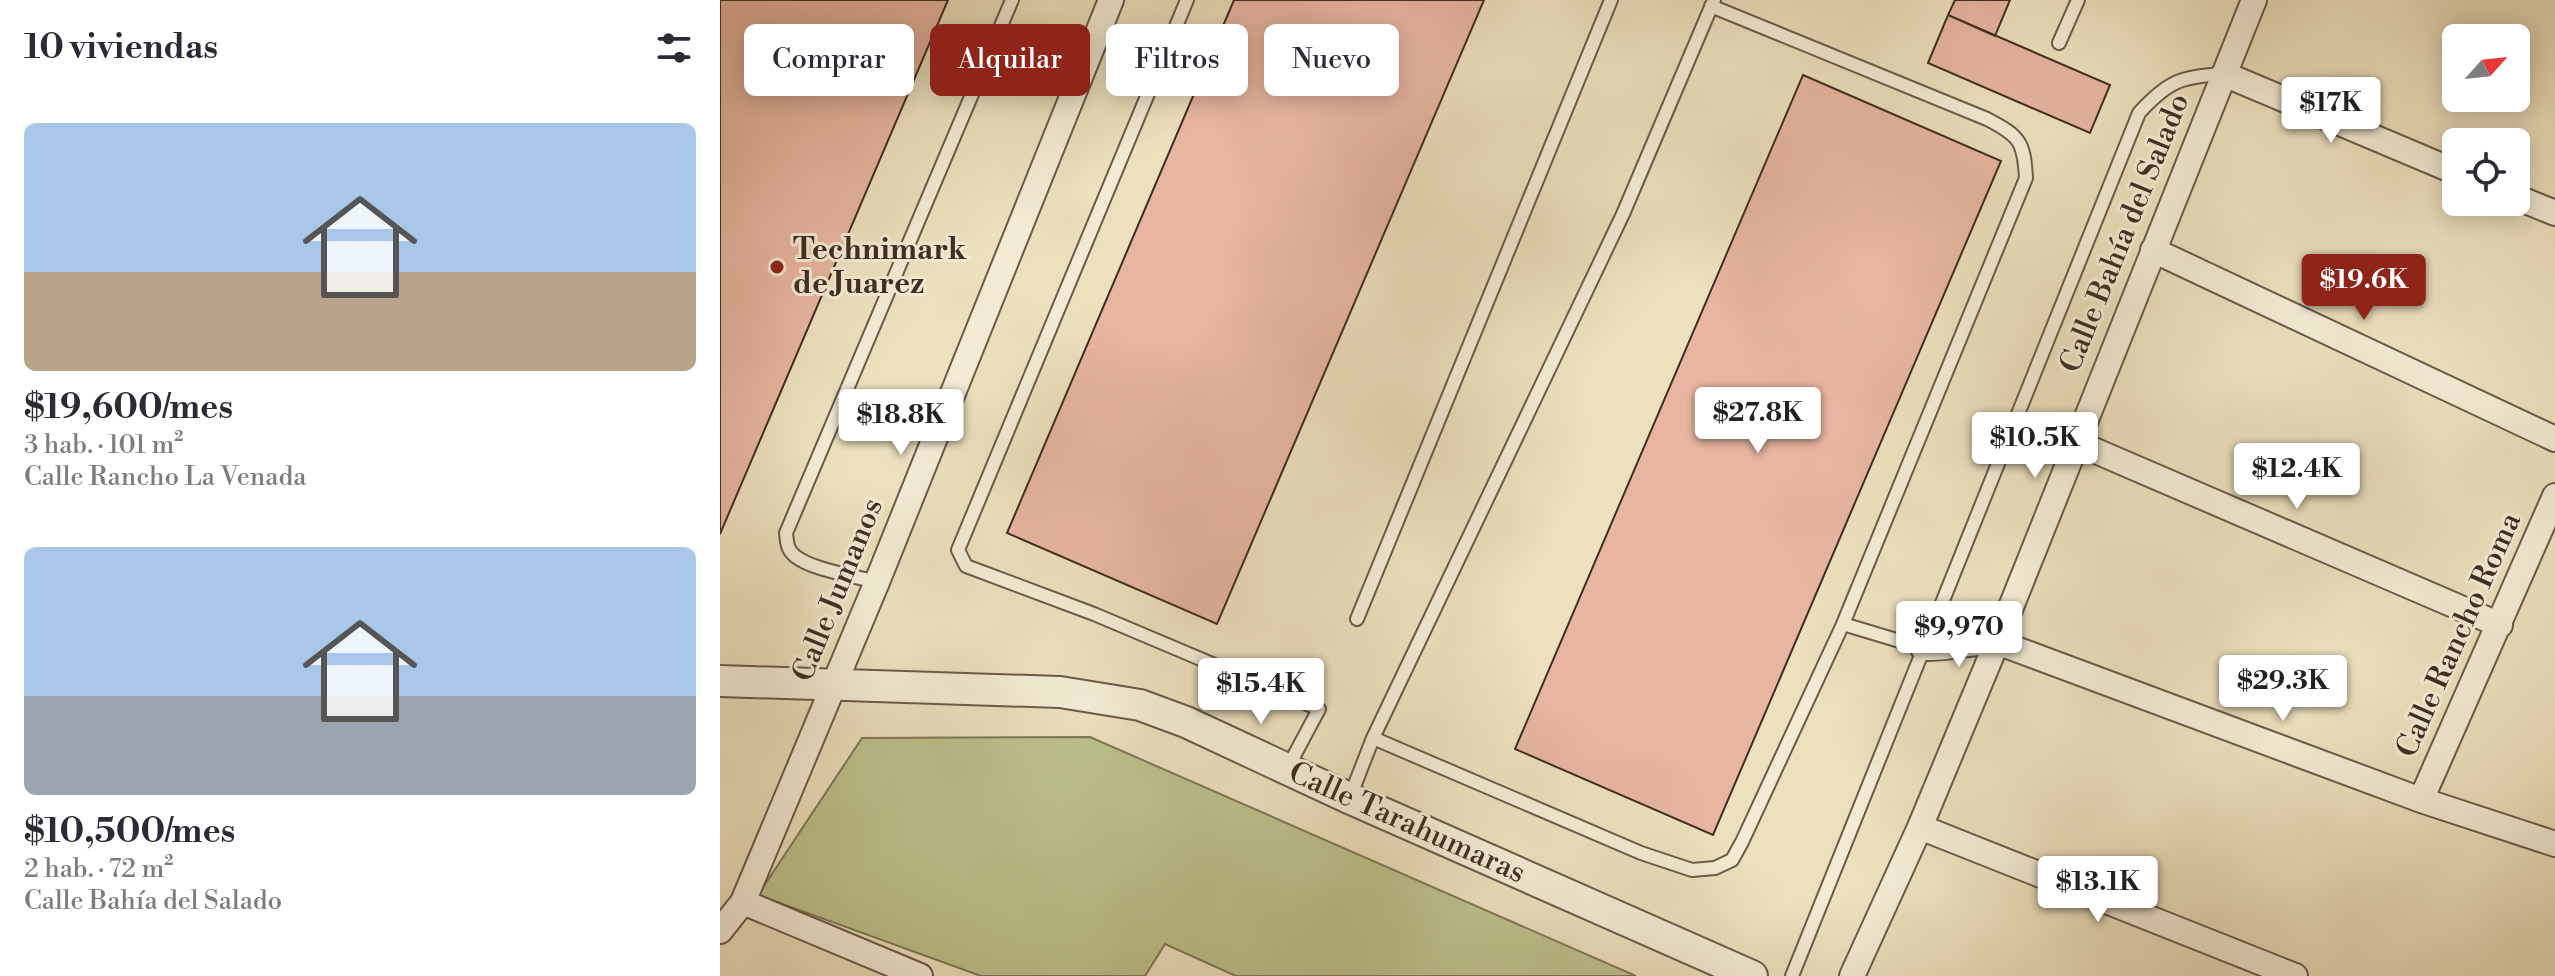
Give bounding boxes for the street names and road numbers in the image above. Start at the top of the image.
street label: Calle Bahía del Salado [2052,88,2198,378]
street label: Calle Jumanos [784,493,892,687]
street label: Calle Rancho Roma [2388,506,2530,763]
street label: Calle Tarahumaras [1283,754,1531,892]

